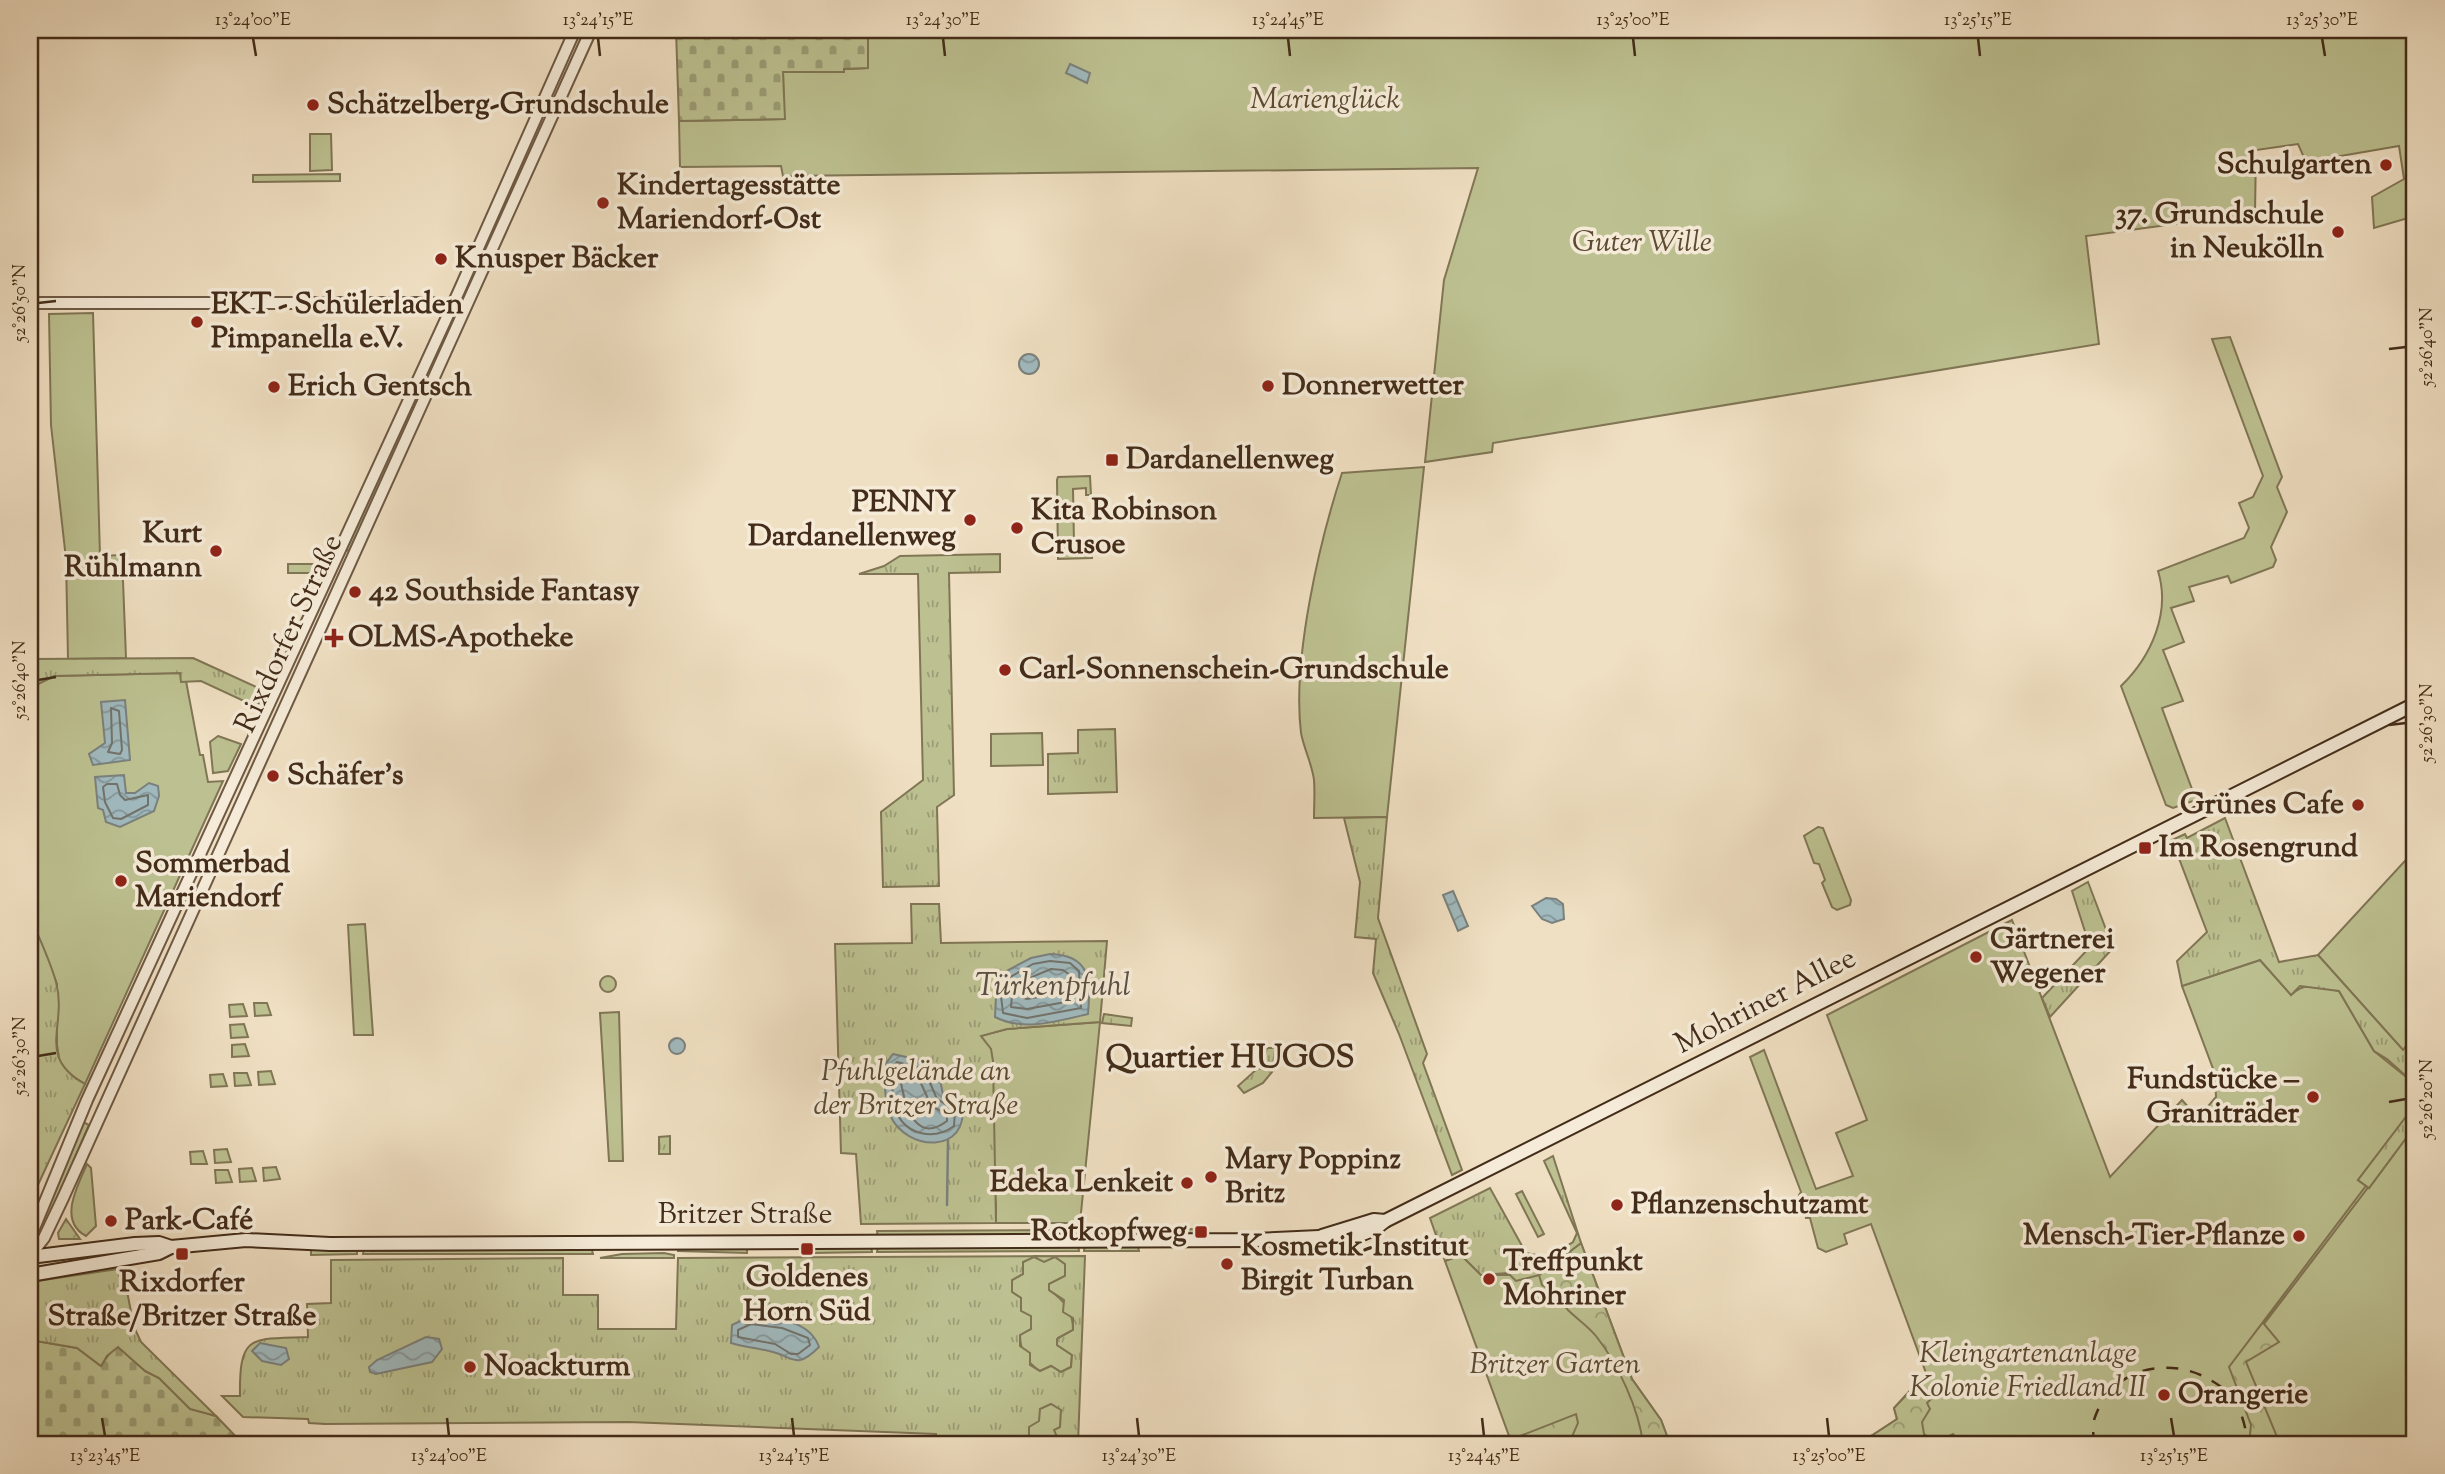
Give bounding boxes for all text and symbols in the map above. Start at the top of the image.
text: 13°24'00"E [215,8,291,34]
text: 13°24'15"E [563,8,633,34]
text: 13°24'30"E [906,8,980,34]
text: 13°24'45"E [1252,8,1324,34]
text: 13°25'00"E [1596,8,1670,34]
text: 13°25'15"E [1944,8,2012,34]
text: 13°25'30"E [2286,8,2358,34]
park label: Marienglück [1250,79,1400,122]
place label: Schätzelberg-Grundschule [327,84,669,127]
marker: Schätzelberg-Grundschule [305,97,321,113]
place label: Schulgarten [2217,144,2372,187]
marker: Schulgarten [2378,157,2394,173]
place label: Kindertagesstätte Mariendorf-Ost [617,165,841,242]
place label: 37. Grundschule in Neukölln [2115,194,2324,271]
marker: Kindertagesstätte Mariendorf-Ost [595,195,611,211]
park label: Guter Wille [1572,222,1712,265]
marker: 37. Grundschule in Neukölln [2330,224,2346,240]
place label: Knusper Bäcker [455,238,659,281]
marker: Knusper Bäcker [433,251,449,267]
text: 52°26'50"N [8,264,34,343]
place label: EKT - Schülerladen Pimpanella e.V. [211,284,464,361]
text: 52°26'40"N [2415,307,2441,388]
marker: EKT - Schülerladen Pimpanella e.V. [189,314,205,330]
place label: Donnerwetter [1282,365,1464,408]
place label: Erich Gentsch [288,366,473,409]
marker: Donnerwetter [1260,378,1276,394]
marker: Erich Gentsch [266,379,282,395]
place label: Dardanellenweg [1126,439,1334,482]
marker: Dardanellenweg [1104,452,1120,468]
place label: PENNY Dardanellenweg [748,482,957,559]
place label: Kita Robinson Crusoe [1031,490,1217,567]
marker: PENNY Dardanellenweg [962,512,978,528]
place label: Kurt Rühlmann [64,513,203,590]
marker: Kita Robinson Crusoe [1009,520,1025,536]
street label: Rixdorfer Straße [225,528,355,740]
marker: Kurt Rühlmann [208,543,224,559]
place label: 42 Southside Fantasy [368,571,639,614]
marker: 42 Southside Fantasy [347,584,363,600]
place label: OLMS-Apotheke [348,617,574,660]
marker: OLMS-Apotheke [326,630,342,646]
text: 52°26'40"N [8,640,34,721]
place label: Carl-Sonnenschein-Grundschule [1019,649,1449,692]
marker: Carl-Sonnenschein-Grundschule [997,662,1013,678]
text: 52°26'30"N [2415,683,2441,764]
place label: Schäfer's [287,755,404,798]
marker: Schäfer's [265,768,281,784]
place label: Grünes Cafe [2180,784,2344,827]
marker: Grünes Cafe [2350,797,2366,813]
place label: Im Rosengrund [2159,827,2358,870]
marker: Im Rosengrund [2137,840,2153,856]
place label: Sommerbad Mariendorf [135,843,290,920]
marker: Sommerbad Mariendorf [113,873,129,889]
place label: Gärtnerei Wegener [1990,919,2115,996]
street label: Mohriner Allee [1668,938,1864,1066]
marker: Gärtnerei Wegener [1968,949,1984,965]
water label: Türkenpfuhl [975,964,1131,1010]
text: 52°26'30"N [8,1016,34,1097]
district label: Quartier HUGOS [1105,1036,1355,1082]
park label: Pfuhlgelände an der Britzer Straße [814,1051,1018,1128]
place label: Fundstücke – Graniträder [2127,1059,2300,1136]
text: 52°26'20"N [2415,1059,2441,1140]
marker: Fundstücke – Graniträder [2305,1089,2321,1105]
place label: Mary Poppinz Britz [1225,1139,1401,1216]
place label: Edeka Lenkeit [990,1162,1174,1205]
marker: Mary Poppinz Britz [1203,1169,1219,1185]
marker: Edeka Lenkeit [1179,1175,1195,1191]
place label: Pflanzenschutzamt [1631,1184,1869,1227]
street label: Britzer Straße [658,1194,832,1237]
marker: Pflanzenschutzamt [1609,1197,1625,1213]
place label: Park-Café [125,1200,253,1243]
place label: Rotkopfweg [1031,1211,1187,1254]
marker: Park-Café [103,1213,119,1229]
place label: Mensch-Tier-Pflanze [2023,1215,2285,1258]
marker: Rotkopfweg [1193,1224,1209,1240]
place label: Kosmetik-Institut Birgit Turban [1241,1226,1469,1303]
marker: Mensch-Tier-Pflanze [2291,1228,2307,1244]
marker: Goldenes Horn Süd [799,1241,815,1257]
place label: Treffpunkt Mohriner [1503,1241,1644,1318]
marker: Rixdorfer Straße/Britzer Straße [174,1246,190,1262]
marker: Kosmetik-Institut Birgit Turban [1219,1256,1235,1272]
place label: Goldenes Horn Süd [743,1257,871,1334]
place label: Rixdorfer Straße/Britzer Straße [48,1262,316,1339]
marker: Treffpunkt Mohriner [1481,1271,1497,1287]
park label: Kleingartenanlage Kolonie Friedland II [1909,1333,2147,1410]
park label: Britzer Garten [1470,1344,1641,1387]
place label: Noackturm [484,1346,631,1389]
marker: Noackturm [462,1359,478,1375]
place label: Orangerie [2178,1374,2308,1417]
marker: Orangerie [2156,1387,2172,1403]
text: 13°23'45"E [70,1444,140,1470]
text: 13°24'00"E [411,1444,487,1470]
text: 13°24'15"E [759,1444,829,1470]
text: 13°24'30"E [1102,1444,1176,1470]
text: 13°24'45"E [1448,1444,1520,1470]
text: 13°25'00"E [1792,1444,1866,1470]
text: 13°25'15"E [2140,1444,2208,1470]

